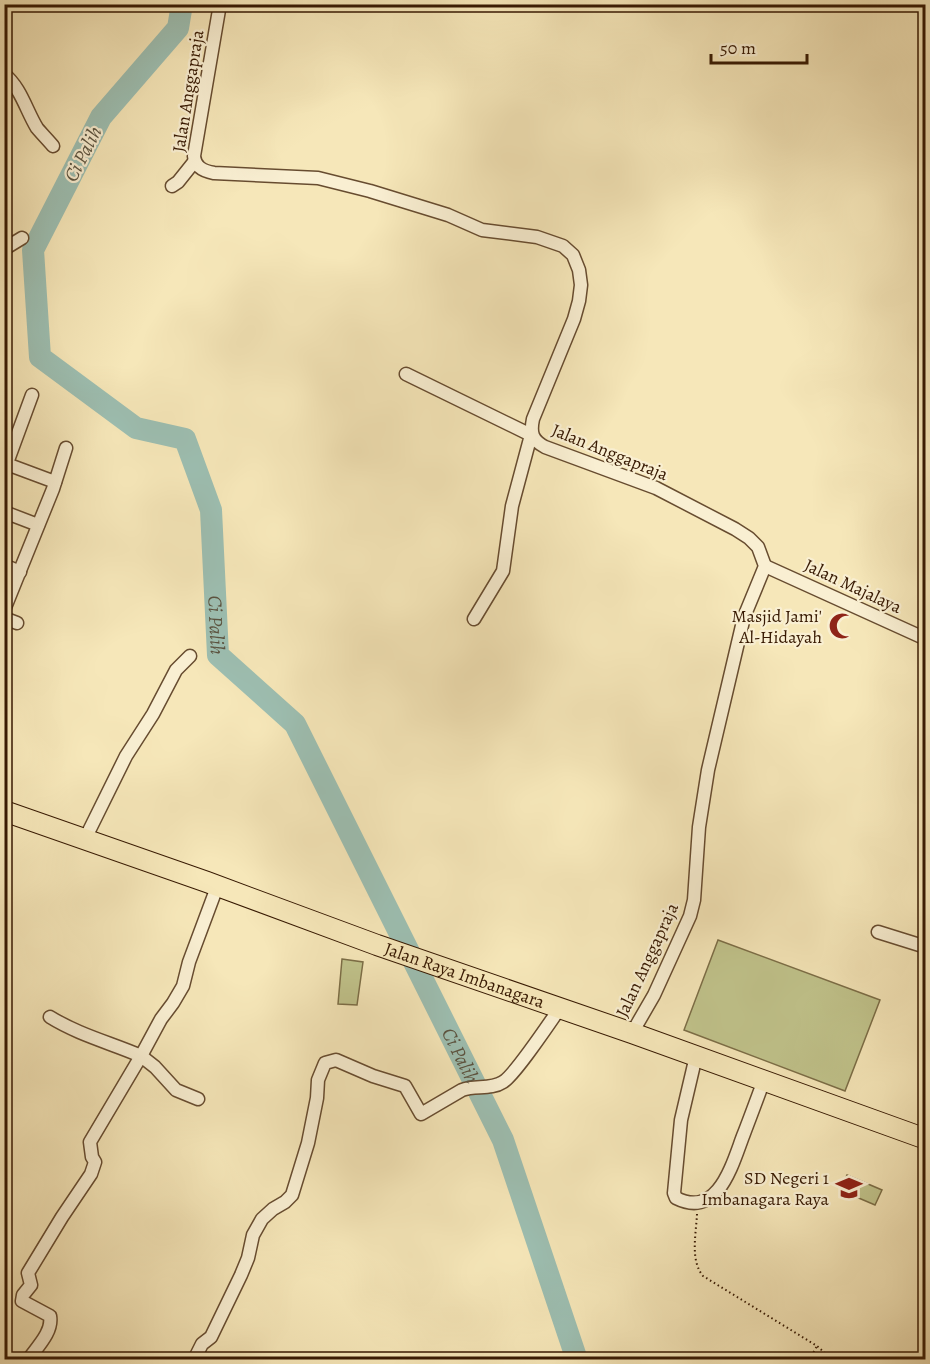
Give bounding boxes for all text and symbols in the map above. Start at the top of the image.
street label: Jalan Anggapraja [166,27,210,154]
scale bar [711,27,807,65]
text: 50 m [720,36,756,60]
water label: Ci Palih [58,121,108,187]
street label: Jalan Anggapraja [548,418,672,487]
street label: Jalan Majalaya [800,553,906,619]
water label: Ci Palih [202,595,231,655]
place label: Masjid Jami' Al-Hidayah [732,604,822,649]
mosque icon: Masjid Jami' Al-Hidayah [827,611,857,641]
street label: Jalan Anggapraja [610,898,684,1021]
street label: Jalan Raya Imbanagara [381,937,548,1014]
water label: Ci Palih [435,1023,486,1088]
place label: SD Negeri 1 Imbanagara Raya [701,1166,830,1211]
school or university icon: SD Negeri 1 Imbanagara Raya [834,1173,864,1203]

